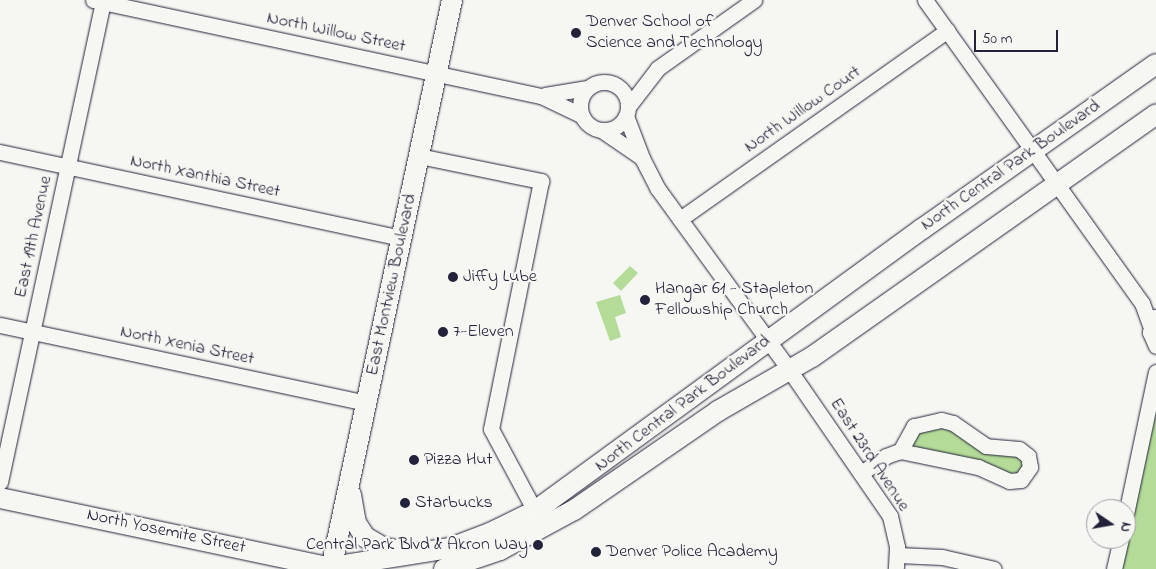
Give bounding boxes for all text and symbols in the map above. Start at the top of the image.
street label: North Willow Street [265,8,407,58]
place label: Denver School of Science and Technology [586,12,763,54]
scale bar [976,20,1060,52]
marker: Denver School of Science and Technology [570,27,582,39]
text: 50 m [982,28,1012,50]
street label: North Willow Court [741,62,865,158]
street label: North Central Park Boulevard [917,96,1105,236]
street label: North Xanthia Street [128,151,282,203]
street label: East 19th Avenue [11,174,57,300]
street label: East Montview Boulevard [362,192,422,378]
place label: Jiffy Lube [463,266,537,288]
marker: Jiffy Lube [447,271,459,283]
place label: Hangar 61 - Stapleton Fellowship Church [655,279,813,322]
marker: Hangar 61 - Stapleton Fellowship Church [639,294,651,306]
street label: North Xenia Street [118,321,256,371]
place label: 7-Eleven [453,321,514,343]
marker: 7-Eleven [437,326,449,338]
street label: North Central Park Boulevard [591,331,775,477]
street label: East 23rd Avenue [824,394,914,516]
place label: Pizza Hut [424,449,493,471]
marker: Pizza Hut [408,454,420,466]
place label: Starbucks [415,492,493,514]
marker: Starbucks [399,497,411,509]
north arrow [1086,499,1136,549]
street label: North Yosemite Street [85,505,247,559]
text: N [1114,520,1136,534]
place label: Central Park Blvd & Akron Way [306,534,528,556]
marker: Central Park Blvd & Akron Way [532,539,544,551]
place label: Denver Police Academy [606,541,778,563]
marker: Denver Police Academy [590,546,602,558]

